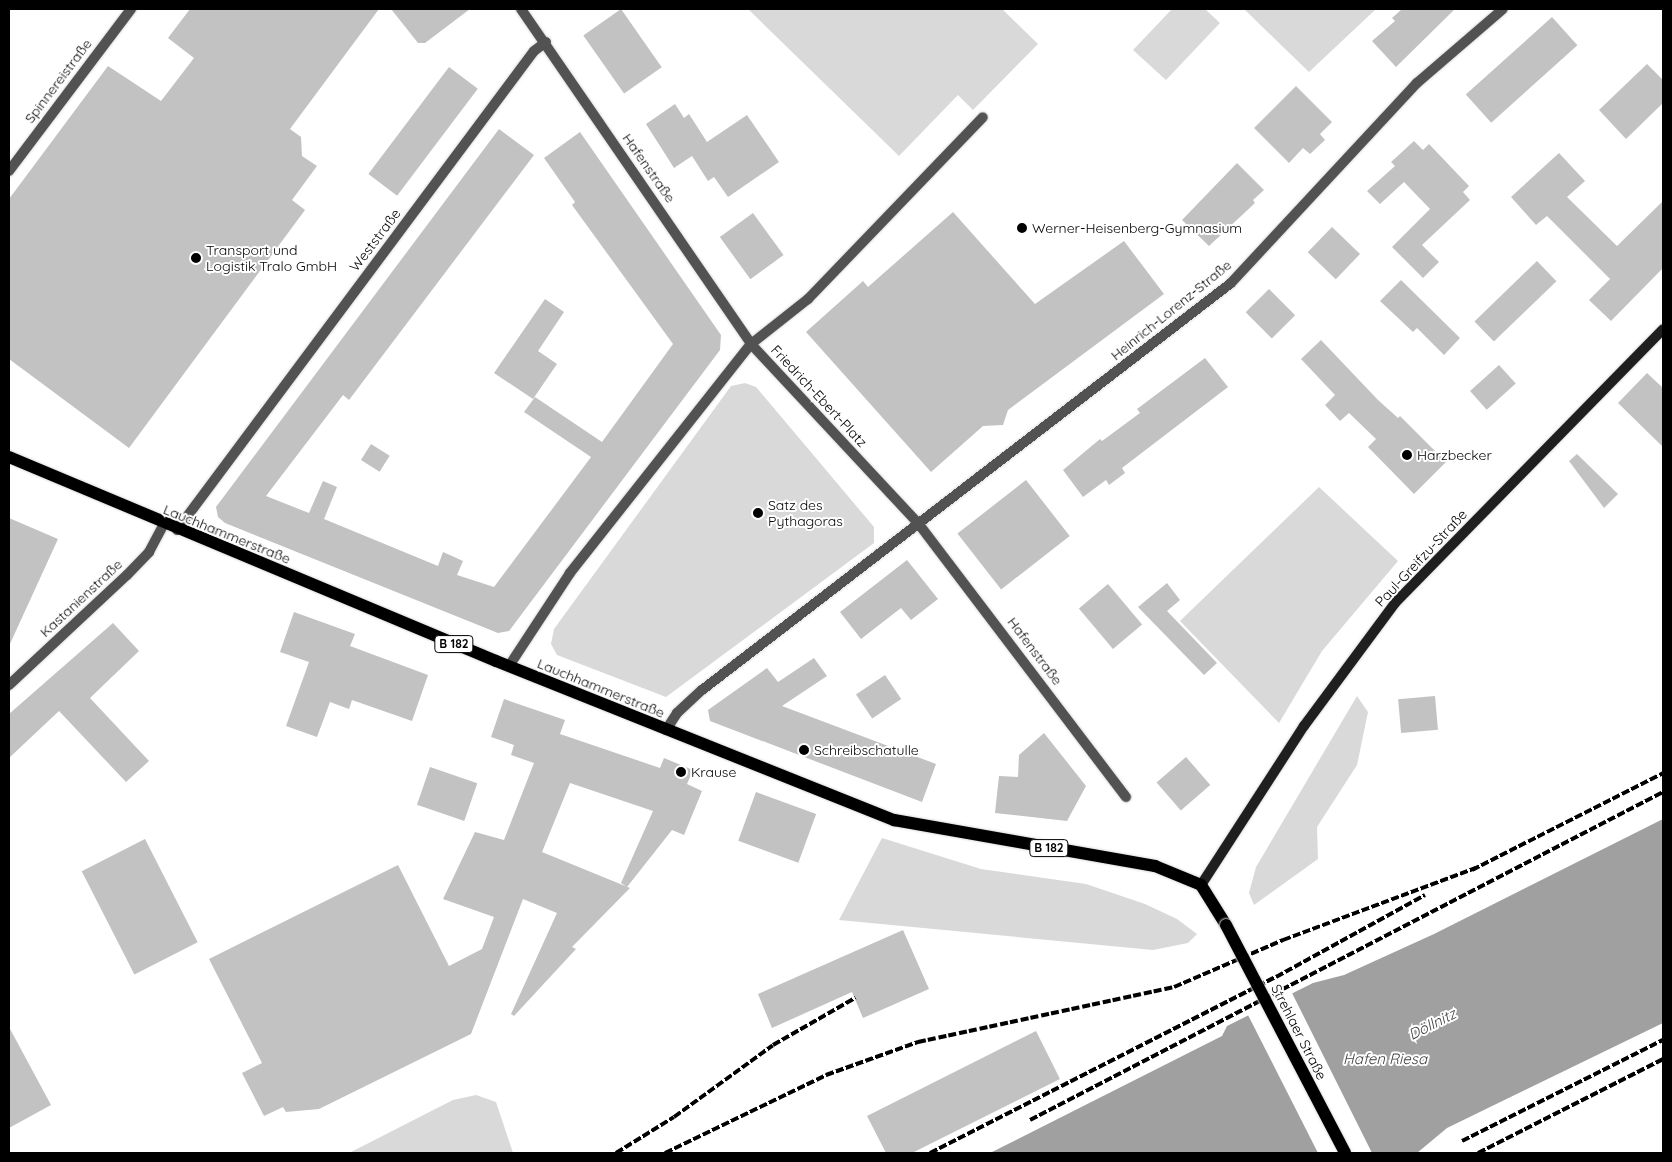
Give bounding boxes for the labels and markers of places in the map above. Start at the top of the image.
place label: Werner-Heisenberg-Gymnasium [1032,220,1242,236]
marker: Werner-Heisenberg-Gymnasium [1016,222,1028,234]
place label: Transport und Logistik Tralo GmbH [206,242,337,274]
marker: Transport und Logistik Tralo GmbH [190,252,202,264]
place label: Harzbecker [1417,447,1492,463]
marker: Harzbecker [1401,449,1413,461]
place label: Satz des Pythagoras [768,497,843,530]
marker: Satz des Pythagoras [752,507,764,519]
place label: Schreibschatulle [814,742,919,758]
marker: Schreibschatulle [798,744,810,756]
place label: Krause [691,764,736,780]
marker: Krause [675,766,687,778]

